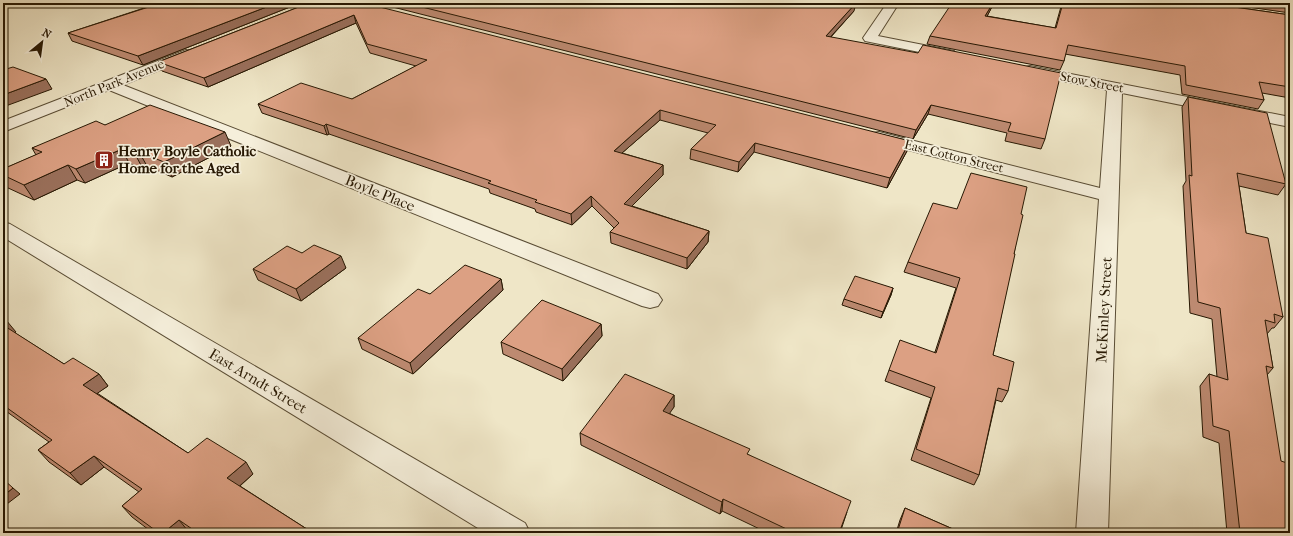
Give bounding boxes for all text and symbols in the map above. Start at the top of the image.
north arrow [22,22,62,62]
text: N [40,26,54,42]
street label: North Park Avenue [62,56,167,110]
street label: Stow Street [1059,68,1125,96]
street label: East Cotton Street [903,136,1006,176]
place label: Henry Boyle Catholic Home for the Aged [118,142,257,177]
building icon: Henry Boyle Catholic Home for the Aged [93,149,115,171]
street label: Boyle Place [342,171,418,215]
street label: McKinley Street [1092,256,1116,363]
street label: East Arndt Street [206,345,311,418]

